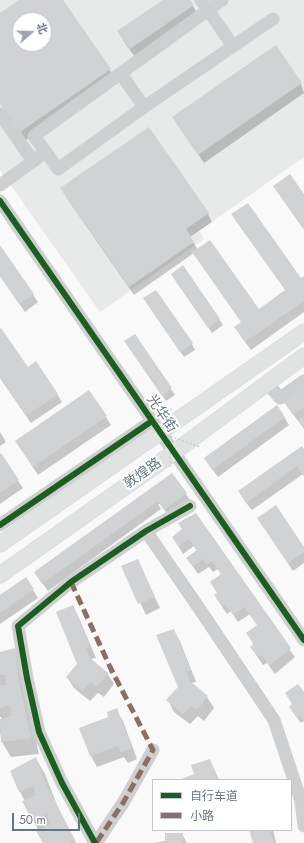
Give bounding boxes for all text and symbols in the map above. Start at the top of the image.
north arrow [12,12,52,52]
text: 北 [33,20,52,36]
street label: 光华街 [142,392,180,436]
street label: 敦煌路 [121,455,165,493]
legend [152,779,292,831]
text: 自行车道 [190,787,238,805]
scale bar [14,805,82,831]
text: 小路 [190,807,214,825]
text: 50 m [19,811,46,829]

